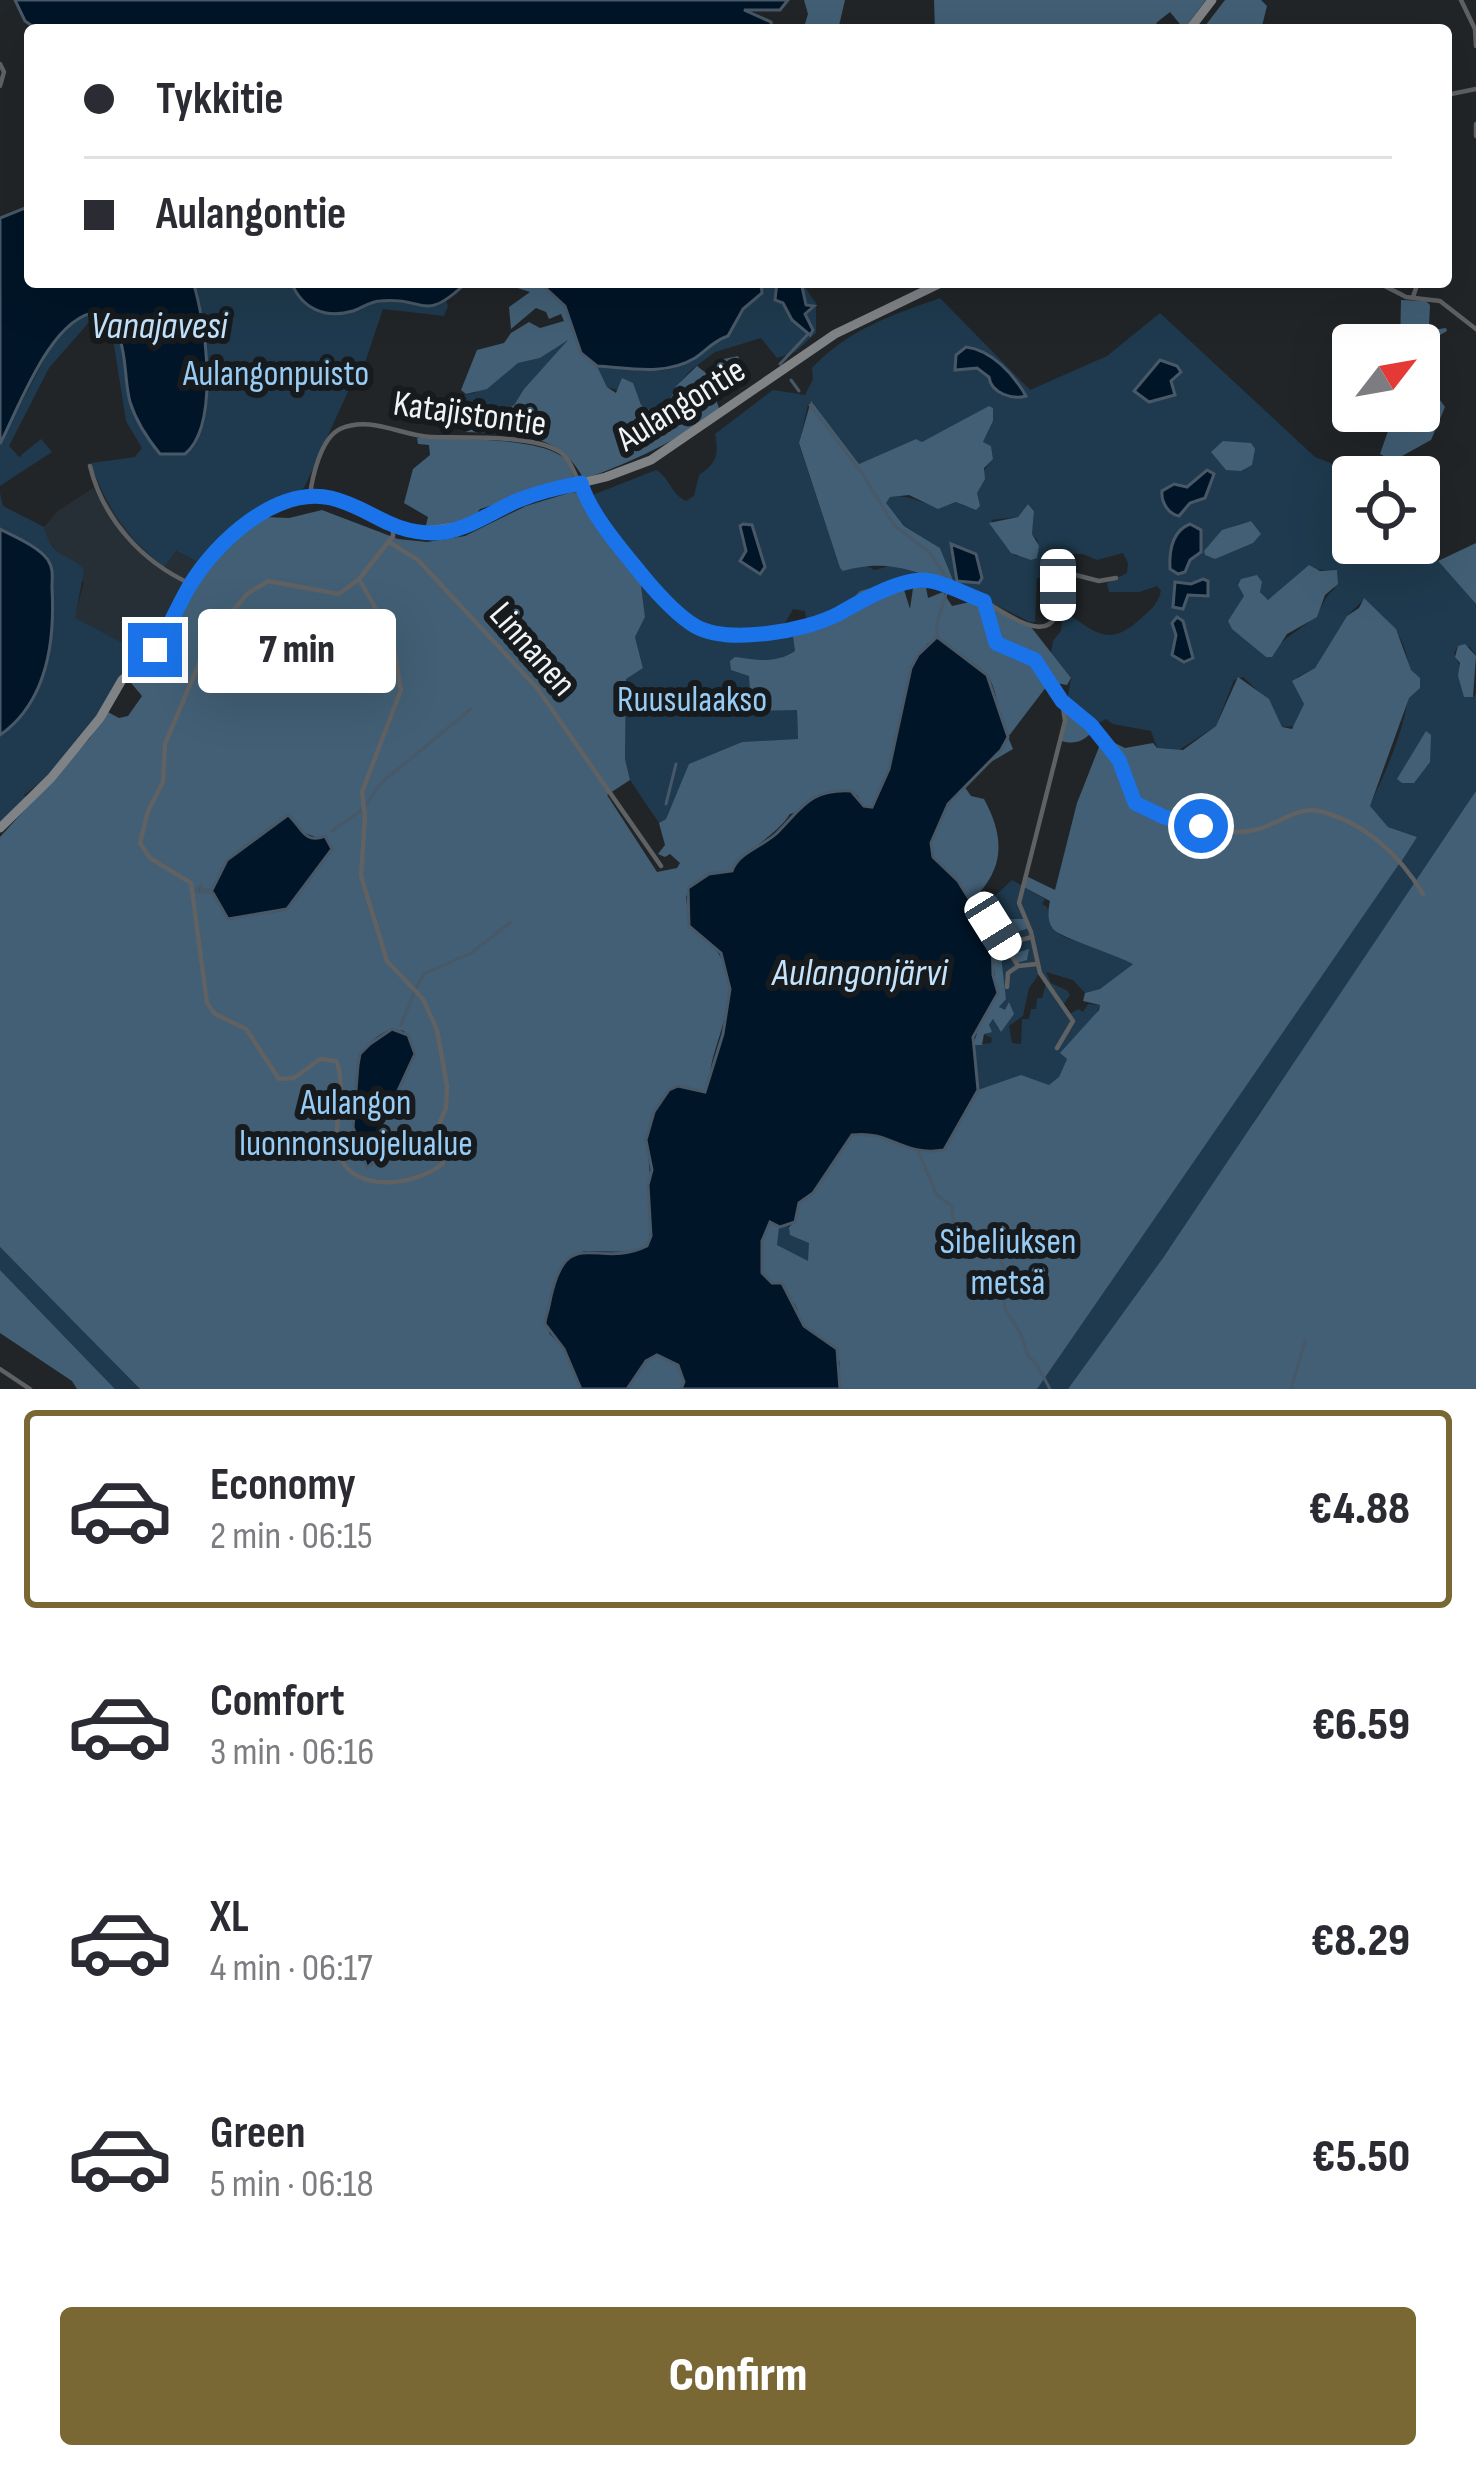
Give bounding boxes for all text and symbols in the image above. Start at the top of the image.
text: Tykkitie [156,72,283,127]
text: Aulangontie [156,187,346,242]
water label: Vanajavesi [91,303,229,350]
north arrow [1332,324,1440,432]
map controls [1332,324,1440,564]
street label: Aulangontie [608,349,754,462]
park label: Aulangonpuisto [182,353,369,396]
street label: Katajistontie [390,382,549,446]
button: locate [1332,456,1440,564]
car [1040,549,1076,621]
street label: Linnanen [480,594,584,705]
callout: 7 min [197,608,395,692]
route end [128,623,182,677]
text: 7 min [259,627,335,674]
park label: Ruusulaakso [617,679,767,722]
route start [1174,799,1228,853]
car [959,886,1027,966]
water label: Aulangonjärvi [770,950,950,997]
park label: Aulangon luonnonsuojelualue [239,1082,473,1166]
park label: Sibeliuksen metsä [940,1221,1076,1305]
icon: car [66,1455,174,1563]
text: Economy [210,1458,356,1513]
text: €4.88 [1309,1482,1410,1537]
text: 2 min · 06:15 [210,1513,373,1560]
icon: car [66,1671,174,1779]
text: Comfort [210,1674,345,1729]
text: €6.59 [1312,1698,1410,1753]
text: 3 min · 06:16 [210,1729,374,1776]
icon: car [66,1887,174,1995]
text: XL [210,1890,249,1945]
text: €8.29 [1311,1914,1410,1969]
text: 4 min · 06:17 [210,1945,373,1992]
icon: car [66,2103,174,2211]
text: Green [210,2106,306,2161]
text: €5.50 [1312,2130,1410,2185]
text: 5 min · 06:18 [210,2161,374,2208]
button: Confirm [60,2307,1416,2445]

